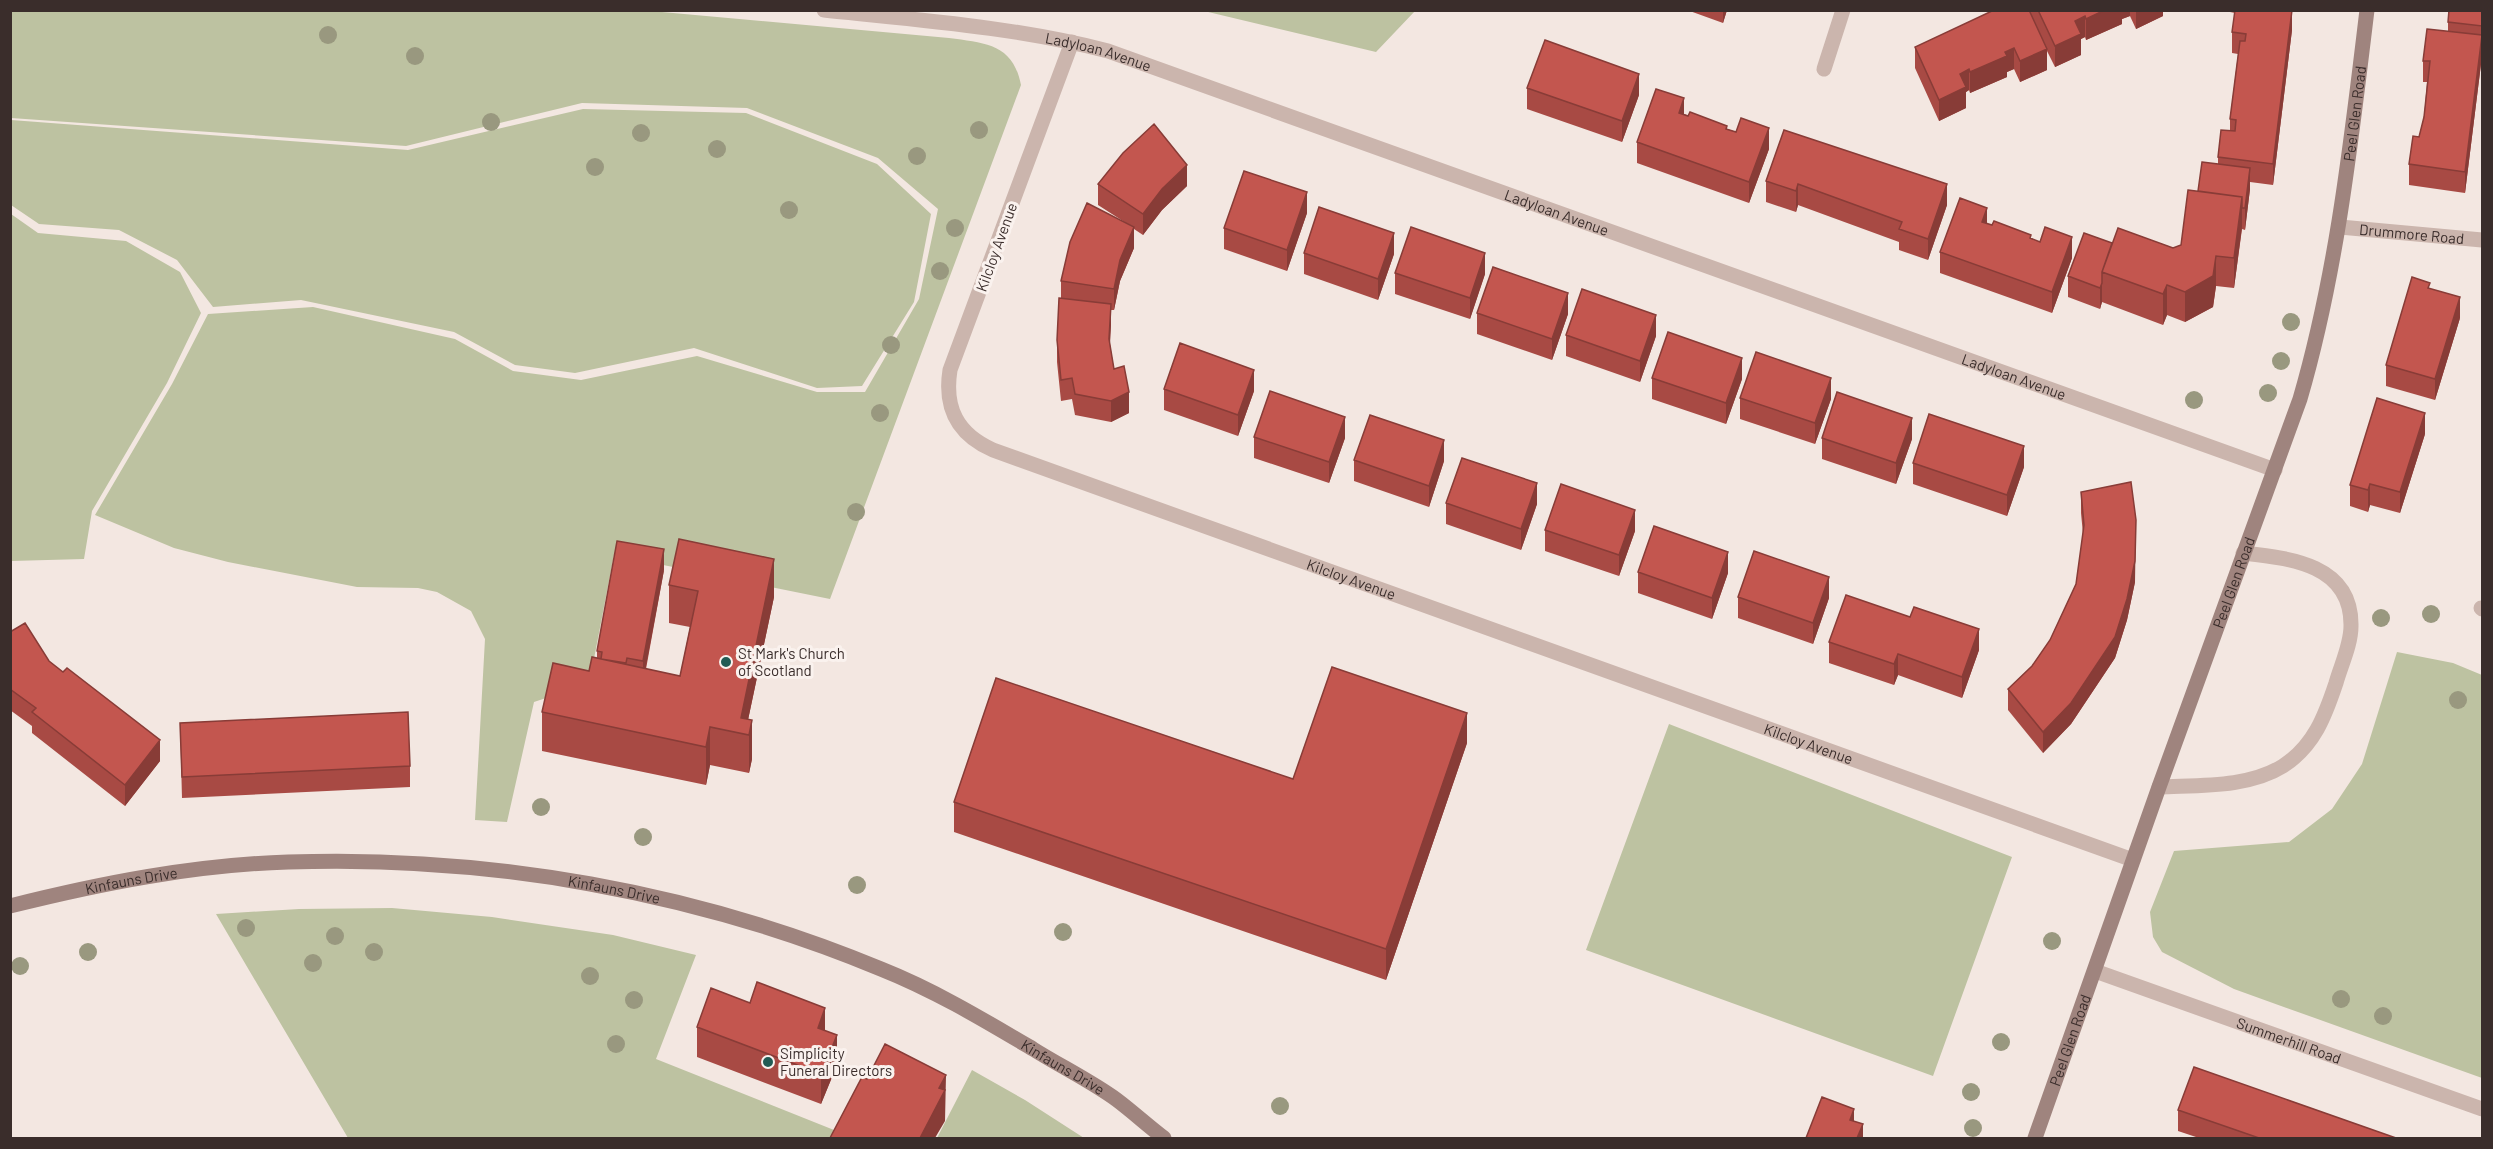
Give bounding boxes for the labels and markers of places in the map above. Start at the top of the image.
place label: St Mark's Church of Scotland [738,644,845,679]
marker: St Mark's Church of Scotland [719,655,733,669]
place label: Simplicity Funeral Directors [780,1044,892,1079]
marker: Simplicity Funeral Directors [761,1055,775,1069]

